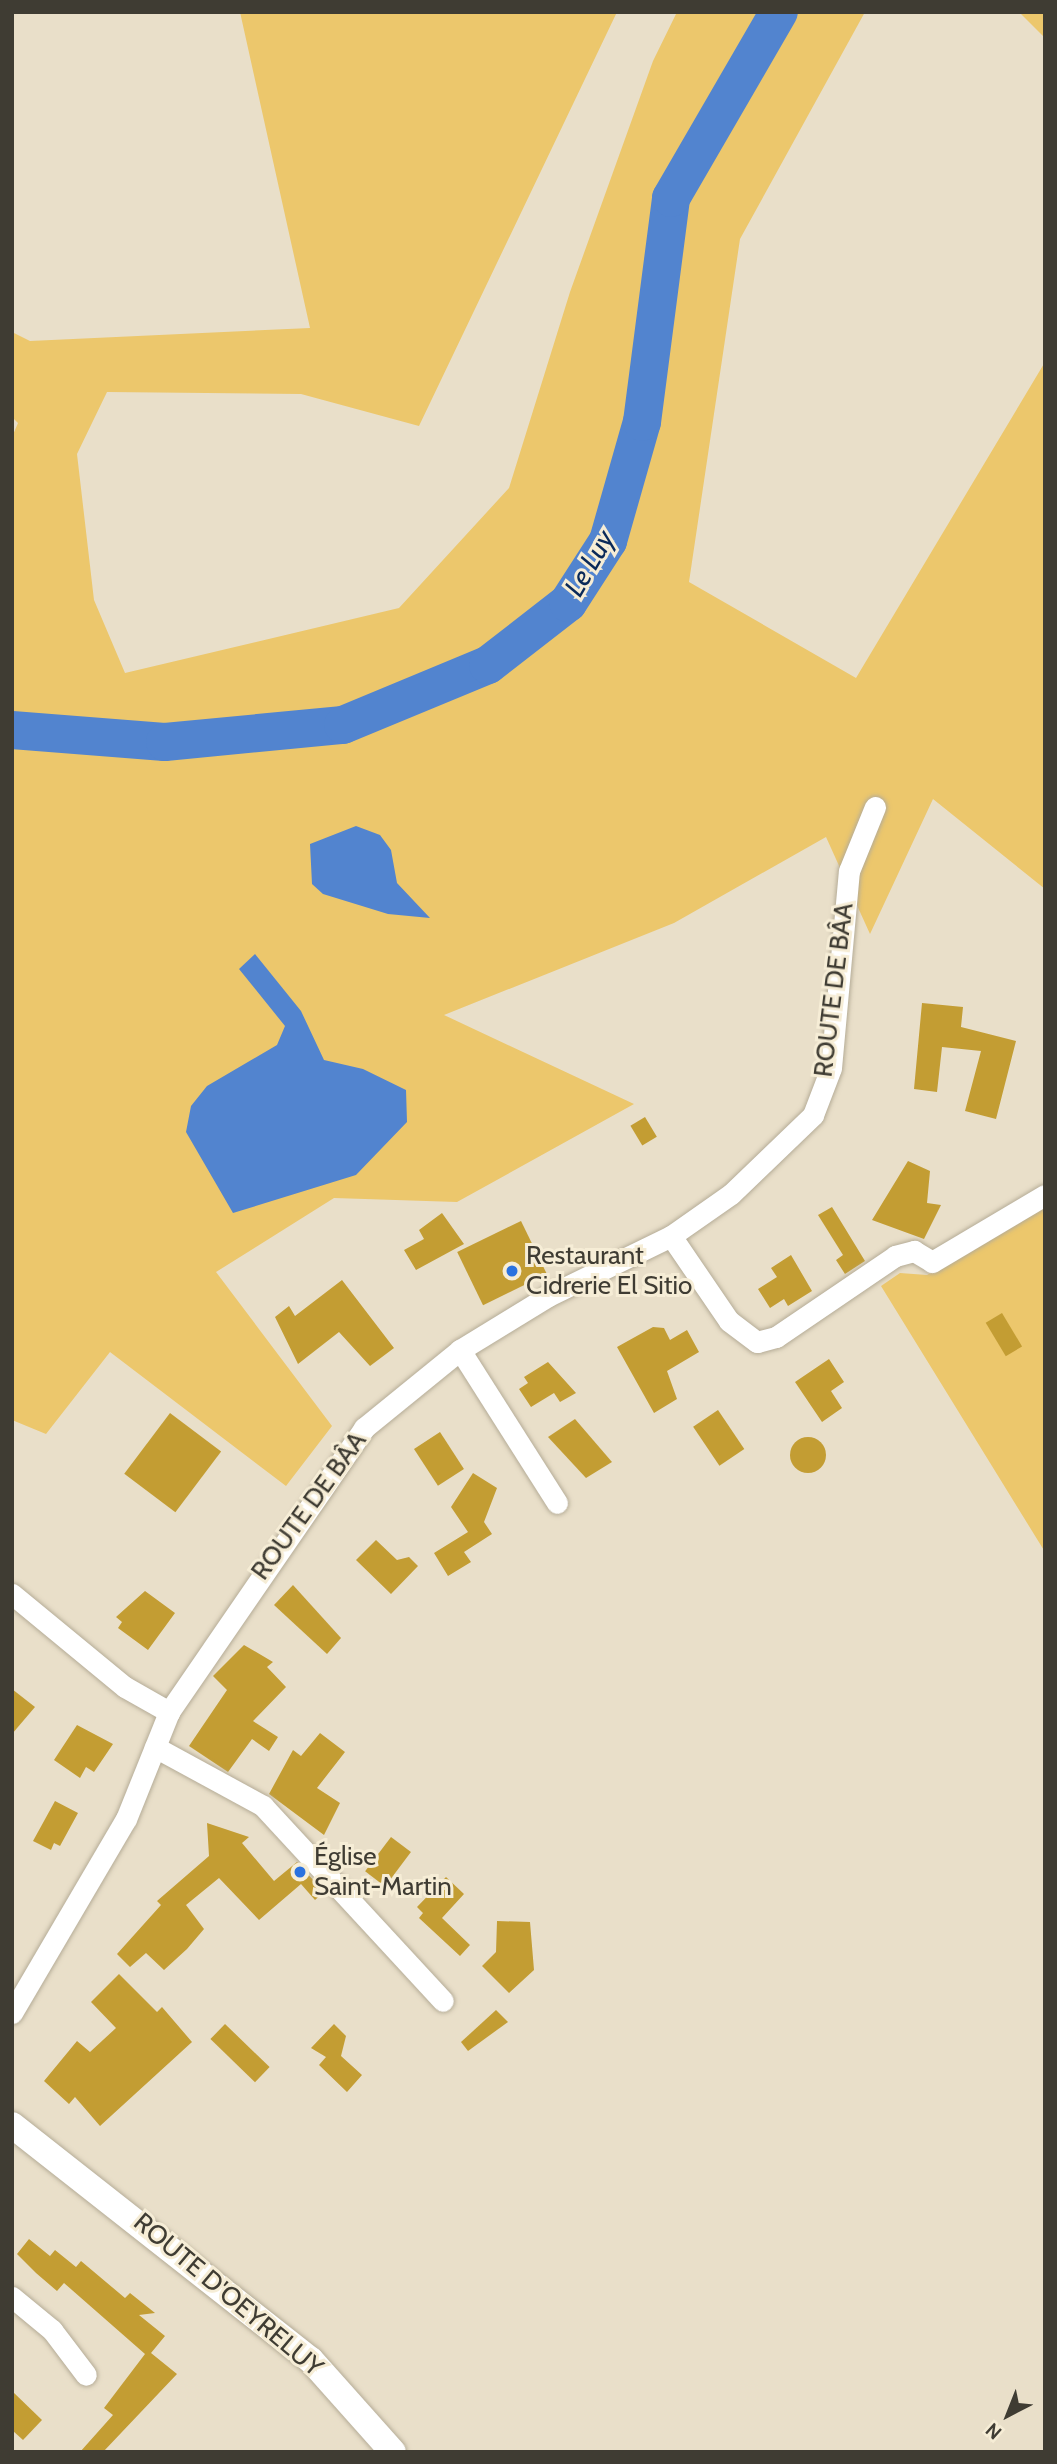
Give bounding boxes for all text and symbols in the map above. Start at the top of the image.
water label: Le Luy [557,524,621,602]
street label: ROUTE DE BÂA [808,901,860,1079]
place label: Restaurant Cidrerie El Sitio [526,1240,692,1302]
marker: Restaurant Cidrerie El Sitio [504,1263,520,1279]
street label: ROUTE DE BÂA [245,1426,373,1586]
place label: Église Saint-Martin [314,1841,452,1902]
marker: Église Saint-Martin [292,1864,308,1880]
street label: ROUTE D'OEYRELUY [127,2207,329,2383]
north arrow [973,2380,1043,2450]
text: N [981,2418,1006,2444]

